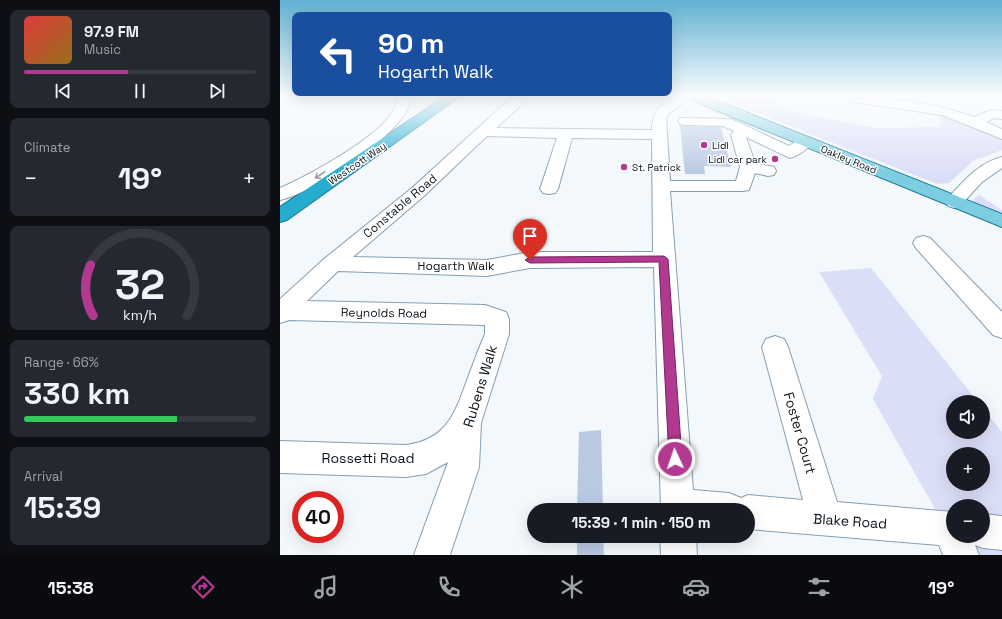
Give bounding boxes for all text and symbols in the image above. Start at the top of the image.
text: 97.9 FM [84,22,139,41]
text: 90 m [378,25,444,61]
icon: left [312,28,364,80]
text: Music [84,41,121,58]
text: Hogarth Walk [378,60,493,83]
icon: previous [52,80,74,102]
icon: pause [129,80,151,102]
icon: next [206,80,228,102]
text: Climate [24,139,70,156]
street label: Westcott Way [326,139,389,188]
place label: Lidl [712,139,729,152]
marker: Lidl [699,140,709,150]
street label: Oakley Road [819,142,879,177]
place label: Lidl car park [708,153,768,166]
marker: Lidl car park [770,154,780,164]
text: 19° [118,159,162,198]
place label: St. Patrick [632,161,682,174]
marker: St. Patrick [619,162,629,172]
text: − [24,164,38,192]
text: + [242,164,256,192]
one-way arrow [314,171,326,179]
street label: Constable Road [360,171,440,241]
pin [513,219,547,260]
icon: arrive [519,225,541,247]
text: 32 [115,257,165,310]
street label: Hogarth Walk [418,258,495,274]
street label: Reynolds Road [341,304,427,322]
text: km/h [123,305,157,323]
street label: Rubens Walk [459,342,501,429]
text: Range · 66% [24,354,99,371]
text: 330 km [24,374,130,413]
street label: Foster Court [780,390,820,476]
map controls [946,395,990,543]
button: sound [946,395,990,439]
position arrow [654,438,696,480]
button: + [946,447,990,491]
street label: Rossetti Road [322,449,414,467]
text: Arrival [24,468,63,485]
text: 15:39 [24,488,101,527]
speed limit sign: 40 [292,491,344,543]
button: − [946,499,990,543]
street label: Blake Road [812,509,888,533]
text: 15:39 · 1 min · 150 m [571,513,711,532]
icon: directions [189,573,217,601]
icon: music [312,573,340,601]
icon: phone [435,573,463,601]
icon: climate [558,573,586,601]
icon: car [682,573,710,601]
icon: filters [805,573,833,601]
text: 15:38 [48,576,94,599]
text: 19° [928,576,954,599]

